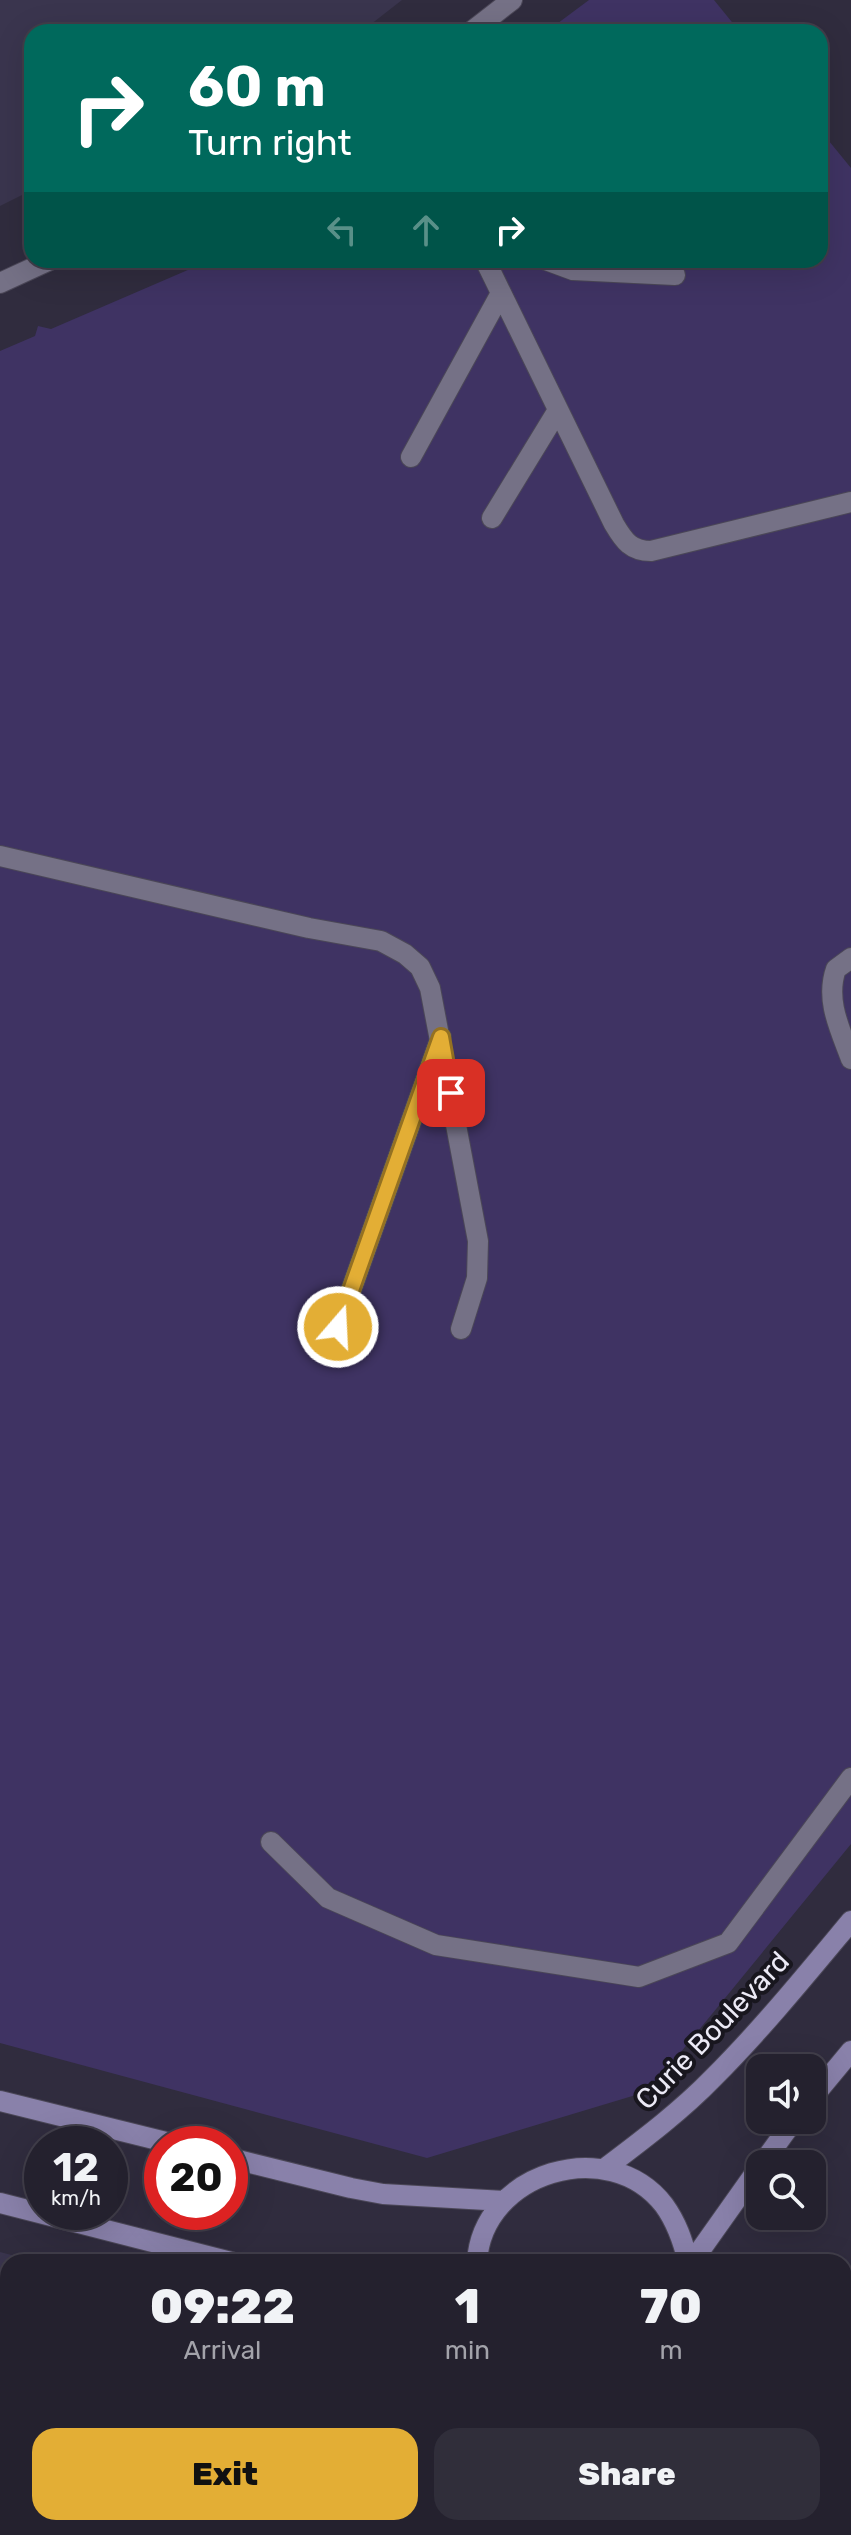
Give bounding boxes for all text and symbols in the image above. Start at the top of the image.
text: 60 m [188,54,326,120]
icon: right [56,56,160,160]
text: Turn right [188,121,352,164]
icon: left [320,208,364,252]
icon: ahead [404,208,448,252]
icon: right [488,208,532,252]
pin [417,1059,485,1127]
icon: arrive [429,1071,473,1115]
position arrow [296,1285,380,1369]
street label: Curie Boulevard [629,1945,796,2116]
map controls [746,2054,826,2230]
button: sound [746,2054,826,2134]
speed limit sign: 20 [144,2126,248,2230]
text: 12 [53,2144,99,2191]
button: search [746,2150,826,2230]
text: km/h [51,2186,101,2210]
text: 09:22 [150,2278,295,2335]
text: 1 [455,2278,480,2335]
text: 70 [640,2278,702,2335]
text: Arrival [183,2335,261,2366]
text: min [445,2335,490,2366]
text: m [659,2335,683,2366]
button: Exit [32,2428,418,2520]
button: Share [434,2428,820,2520]

